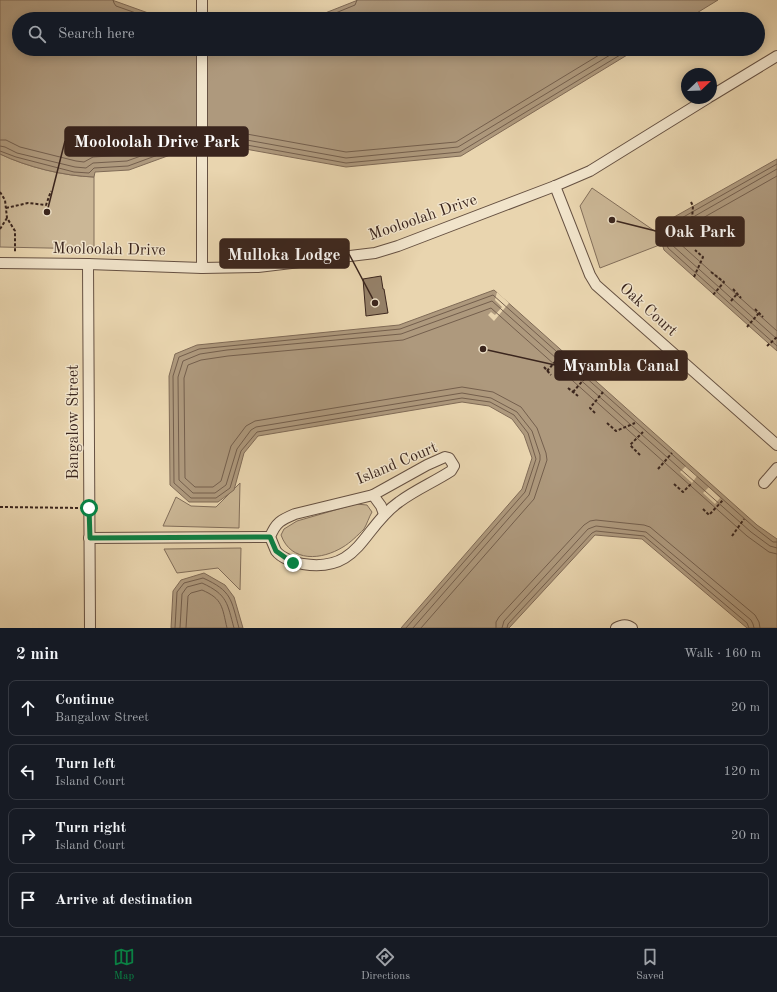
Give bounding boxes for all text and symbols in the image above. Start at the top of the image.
search box [12,12,765,56]
icon: search [26,23,48,45]
text: Search here [58,27,135,42]
north arrow [681,68,717,104]
callout: Mooloolah Drive Park [65,127,248,156]
text: Mooloolah Drive Park [74,134,241,151]
street label: Mooloolah Drive [367,192,479,244]
callout: Oak Park [656,217,744,246]
text: Oak Park [664,224,736,241]
callout: Mulloka Lodge [220,239,349,268]
street label: Mooloolah Drive [52,241,166,259]
text: Mulloka Lodge [228,247,340,264]
street label: Oak Court [616,280,680,340]
callout: Myambla Canal [555,351,687,380]
text: Myambla Canal [563,358,679,375]
street label: Bangalow Street [66,364,82,480]
street label: Island Court [354,440,440,488]
route start [80,499,98,517]
route end [284,554,302,572]
text: 2 min [16,646,59,663]
text: Walk · 160 m [684,647,761,660]
text: Continue [55,693,114,708]
icon: ahead [17,697,39,719]
text: 20 m [731,701,760,714]
text: Bangalow Street [55,711,149,724]
text: Turn left [55,757,115,772]
icon: left [17,761,39,783]
text: 120 m [723,765,760,778]
text: Island Court [55,775,125,788]
text: Turn right [55,821,126,836]
icon: right [17,825,39,847]
text: 20 m [731,829,760,842]
text: Island Court [55,839,125,852]
icon: arrive [17,889,39,911]
text: Arrive at destination [55,893,193,908]
tab: Map [113,946,135,984]
tab: Directions [361,946,410,984]
tab: Saved [636,946,664,984]

